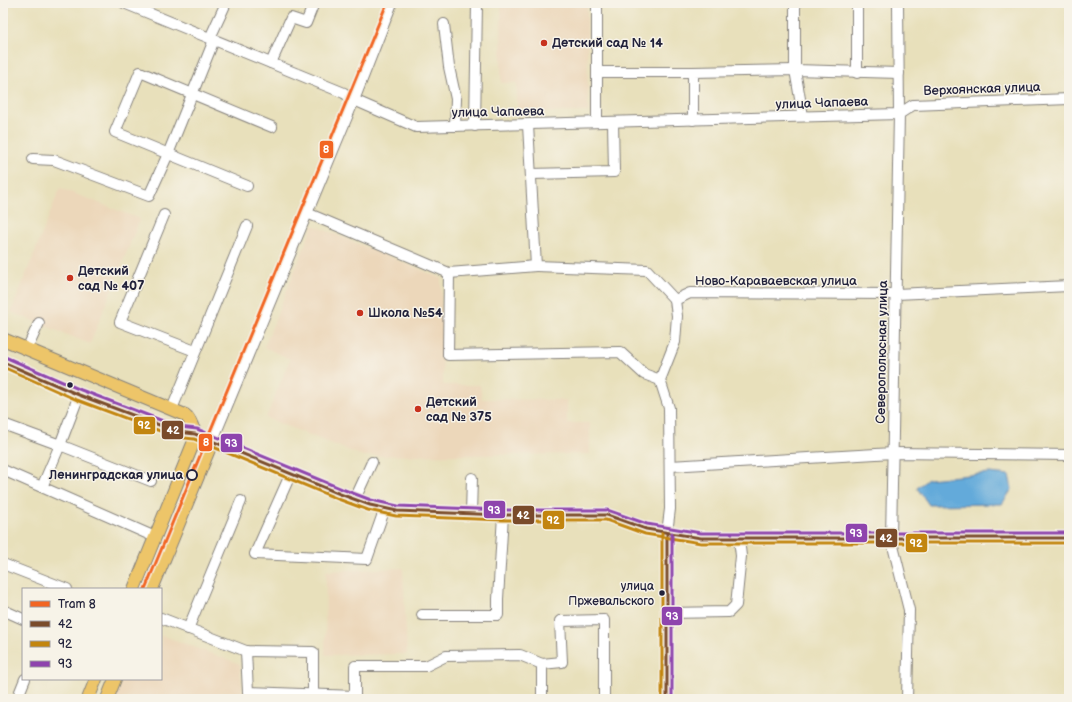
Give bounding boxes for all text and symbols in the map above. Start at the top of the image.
place label: Детский сад № 14 [552,35,663,51]
marker: Детский сад № 14 [539,38,549,48]
street label: Верхоянская улица [923,79,1041,99]
street label: улица Чапаева [775,93,869,113]
street label: улица Чапаева [451,103,545,121]
line badge: 8 [319,140,334,159]
text: 8 [323,143,330,156]
place label: Детский сад № 407 [78,263,144,294]
marker: Детский сад № 407 [65,273,75,283]
street label: Ново-Караваевская улица [695,273,857,289]
street label: Северополюсная улица [873,280,891,424]
place label: Школа №54 [368,305,443,321]
marker: Школа №54 [355,308,365,318]
unlabelled marker [65,380,75,390]
place label: Детский сад № 375 [426,394,492,425]
marker: Детский сад № 375 [413,404,423,414]
line badge: 92 [133,416,156,435]
text: 92 [137,419,151,432]
line badge: 42 [161,420,184,440]
text: 42 [166,424,180,437]
line badge: 8 [198,433,213,452]
line badge: 93 [220,433,243,453]
text: 8 [203,436,210,449]
text: 93 [225,437,238,450]
place label: Ленинградская улица [48,467,183,483]
marker: Ленинградская улица [186,469,198,481]
line badge: 93 [483,500,506,519]
text: 93 [488,504,501,517]
line badge: 42 [512,505,535,525]
text: 42 [516,509,530,522]
line badge: 92 [542,510,565,530]
text: 92 [546,514,560,527]
line badge: 93 [845,523,868,543]
text: 93 [850,527,863,540]
line badge: 42 [875,528,898,548]
text: 42 [879,532,893,545]
line badge: 92 [905,533,928,553]
text: 92 [909,537,923,550]
place label: улица Пржевальского [568,579,654,609]
legend [22,588,162,680]
marker: улица Пржевальского [657,588,667,598]
text: Tram 8 [58,597,96,612]
line badge: 93 [661,606,683,626]
text: 93 [666,610,679,623]
text: 42 [58,617,72,632]
text: 92 [58,637,72,652]
text: 93 [58,657,72,672]

